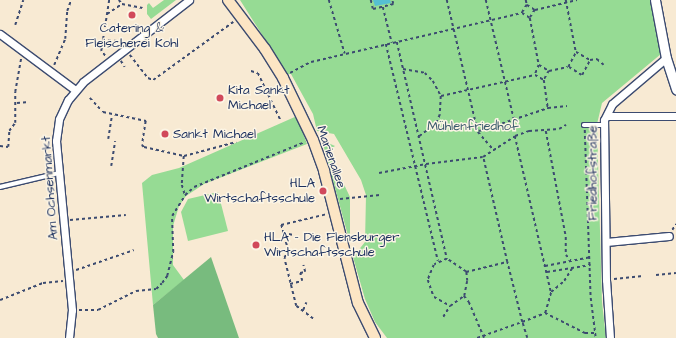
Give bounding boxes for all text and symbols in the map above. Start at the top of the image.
marker: Catering & Fleischerei Kohl [127,10,137,20]
place label: Catering & Fleischerei Kohl [85,21,179,52]
place label: Kita Sankt Michael [228,83,290,114]
marker: Kita Sankt Michael [215,93,225,103]
park label: Mühlenfriedhof [427,118,519,134]
street label: Marienallee [313,124,349,190]
street label: Friedhofstraße [585,125,601,221]
place label: Sankt Michael [173,126,256,142]
marker: Sankt Michael [160,129,170,139]
street label: Am Ochsenmarkt [39,135,61,241]
place label: HLA Wirtschaftsschule [204,176,315,207]
marker: HLA Wirtschaftsschule [318,186,328,196]
place label: HLA - Die Flensburger Wirtschaftsschule [264,230,399,261]
marker: HLA - Die Flensburger Wirtschaftsschule [251,240,261,250]

